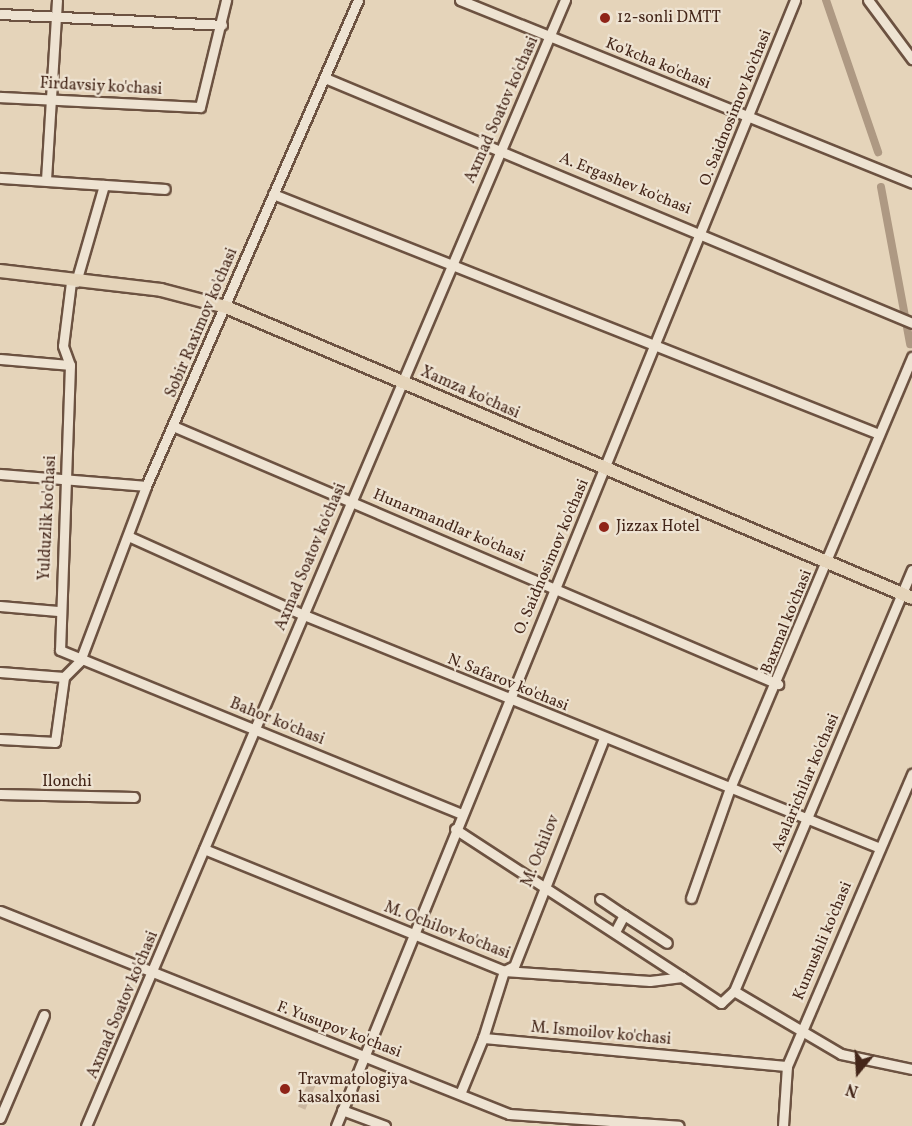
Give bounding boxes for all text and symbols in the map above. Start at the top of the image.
place label: 12-sonli DMTT [617,8,721,28]
marker: 12-sonli DMTT [598,11,612,25]
street label: O. Saidnosimov ko'chasi [696,27,776,189]
street label: Axmad Soatov ko'chasi [461,33,543,187]
street label: Ko'kcha ko'chasi [603,34,713,94]
street label: Firdavsiy ko'chasi [39,74,163,100]
street label: A. Ergashev ko'chasi [556,149,694,219]
street label: Sobir Raximov ko'chasi [162,245,242,401]
street label: Xamza ko'chasi [417,363,523,423]
street label: Yulduzlik ko'chasi [35,455,61,581]
street label: O. Saidnosimov ko'chasi [510,476,594,638]
street label: Axmad Soatov ko'chasi [271,480,351,634]
street label: Hunarmandlar ko'chasi [370,485,528,567]
place label: Jizzax Hotel [616,517,700,537]
marker: Jizzax Hotel [597,520,611,534]
street label: Baxmal ko'chasi [757,567,817,677]
street label: N. Safarov ko'chasi [444,650,572,716]
street label: Bahor ko'chasi [227,694,327,750]
street label: Asalarichilar ko'chasi [768,711,844,855]
street label: Ilonchi [42,772,92,792]
street label: M. Ochilov [518,812,564,890]
street label: Kumushli ko'chasi [789,879,857,1003]
street label: M. Ochilov ko'chasi [381,898,513,964]
street label: Axmad Soatov ko'chasi [83,928,163,1082]
street label: F. Yusupov ko'chasi [273,997,405,1063]
street label: M. Ismoilov ko'chasi [530,1018,672,1050]
north arrow [828,1042,888,1102]
place label: Travmatologiya kasalxonasi [298,1070,408,1108]
text: N [844,1077,861,1101]
marker: Travmatologiya kasalxonasi [276,1080,294,1098]

